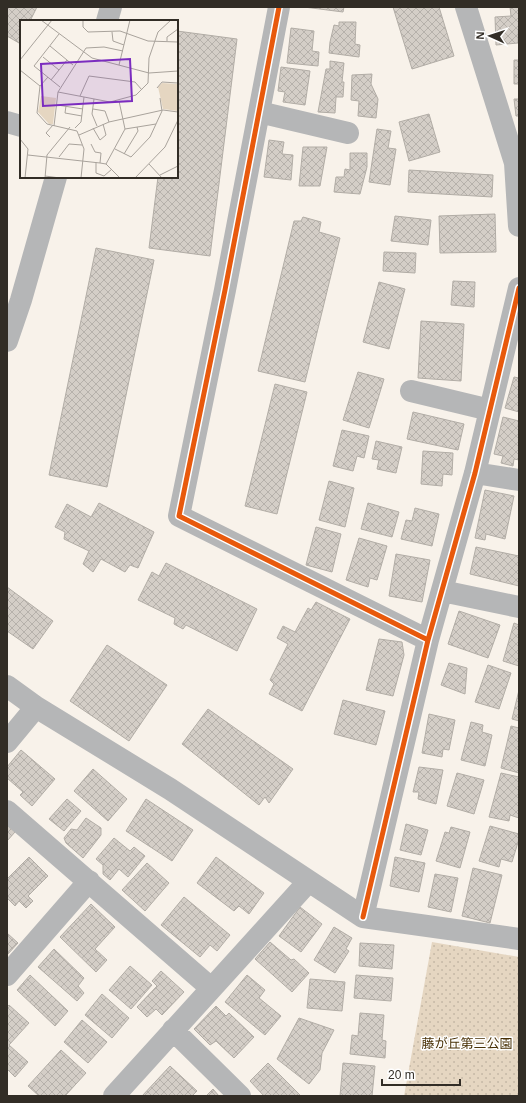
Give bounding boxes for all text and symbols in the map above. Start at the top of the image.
north arrow [470,16,510,56]
inset map [20,20,178,178]
text: N [474,31,486,40]
park label: 藤が丘第三公園 [421,1036,513,1051]
scale bar [382,1061,460,1087]
text: 20 m [388,1068,415,1082]

